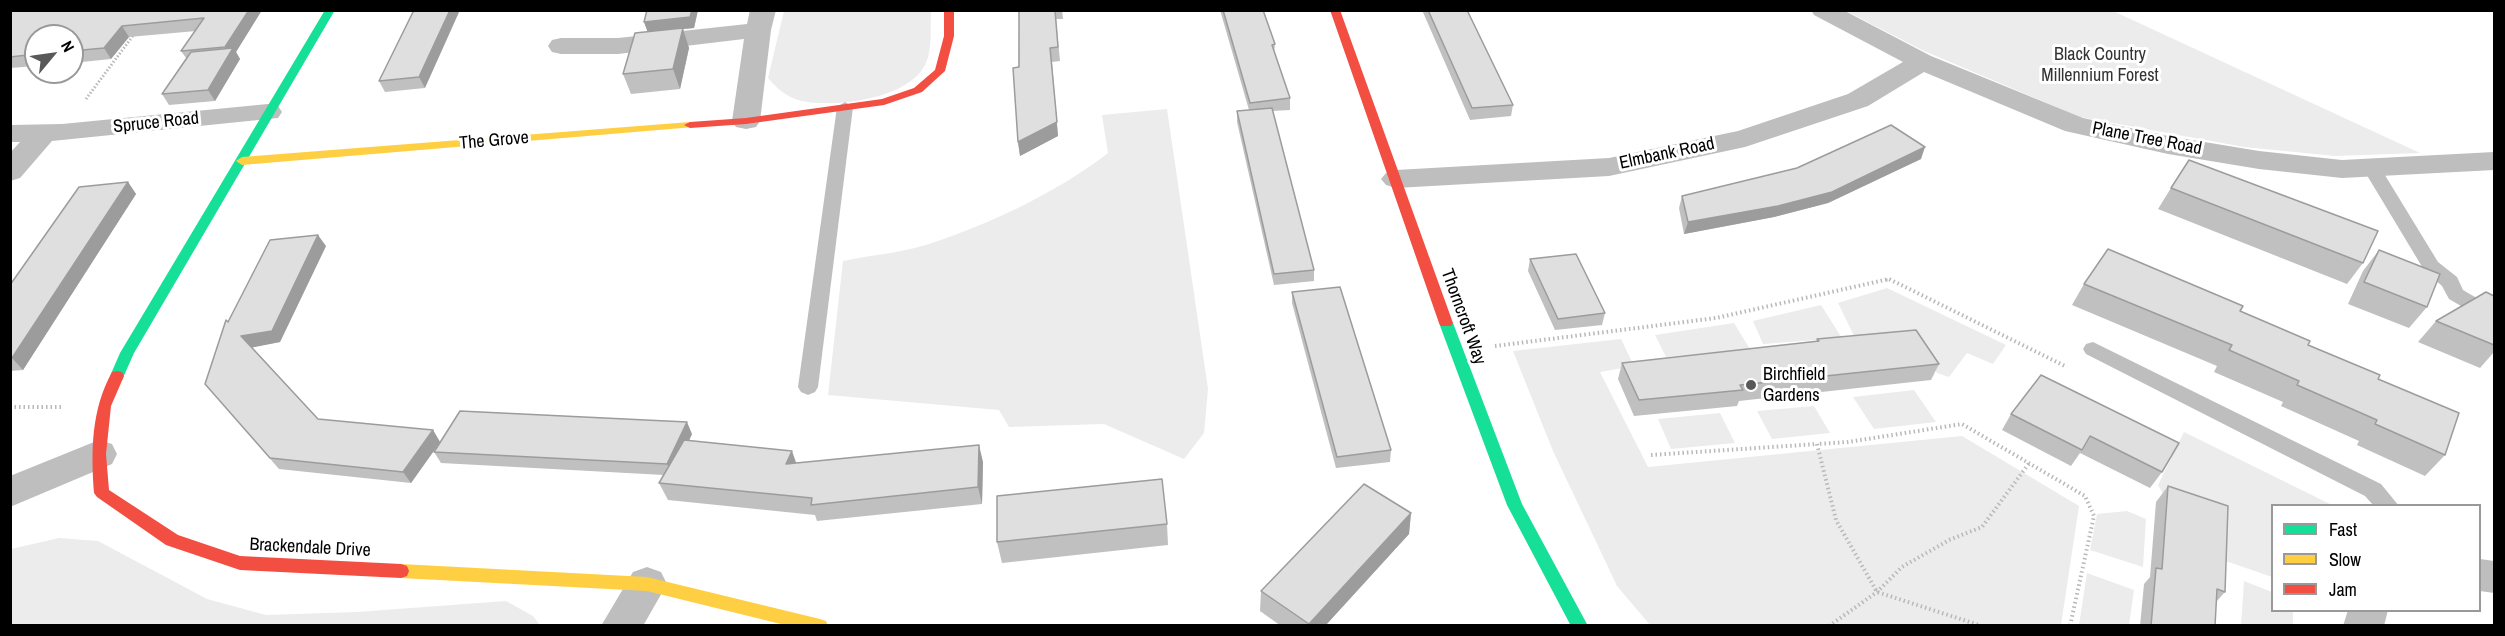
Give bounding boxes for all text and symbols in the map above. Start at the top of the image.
north arrow [24,24,84,84]
text: N [56,37,80,56]
park label: Black Country Millennium Forest [2041,44,2159,86]
street label: Spruce Road [112,108,200,138]
street label: Plane Tree Road [2090,118,2204,160]
street label: The Grove [458,127,530,155]
street label: Elmbank Road [1617,133,1717,175]
street label: Thorncroft Way [1436,266,1490,368]
place label: Birchfield Gardens [1763,364,1825,406]
marker: Birchfield Gardens [1744,378,1758,392]
legend [2271,504,2481,612]
text: Fast [2329,517,2357,542]
street label: Brackendale Drive [249,534,371,562]
text: Slow [2329,547,2361,572]
text: Jam [2329,577,2357,602]

